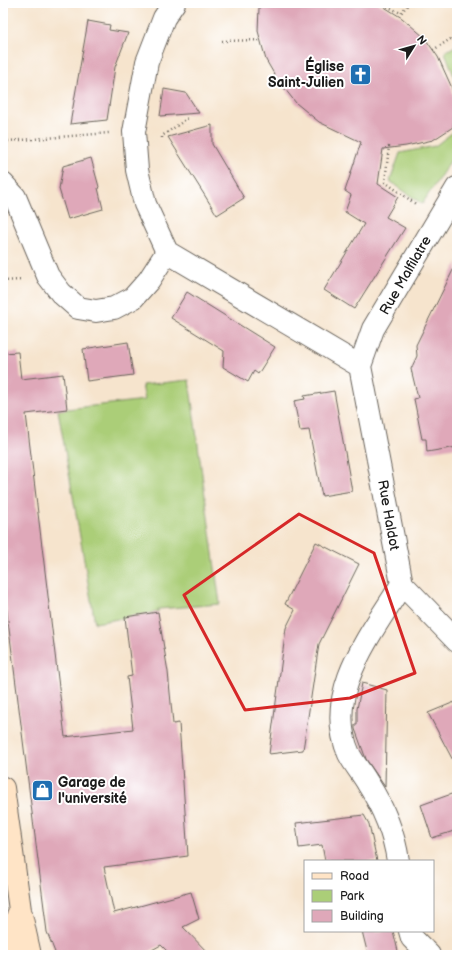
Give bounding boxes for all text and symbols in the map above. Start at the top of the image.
north arrow [394,26,434,66]
text: N [414,33,429,47]
place label: Église Saint-Julien [268,56,344,91]
church icon: Église Saint-Julien [347,61,373,87]
street label: Rue Malfilatre [376,233,435,318]
street label: Rue Haldot [374,479,403,552]
place label: Garage de l'université [58,774,128,807]
shop icon: Garage de l'université [30,777,56,803]
legend [304,860,434,932]
text: Road [340,869,369,884]
text: Park [340,889,364,904]
text: Building [340,909,384,924]

